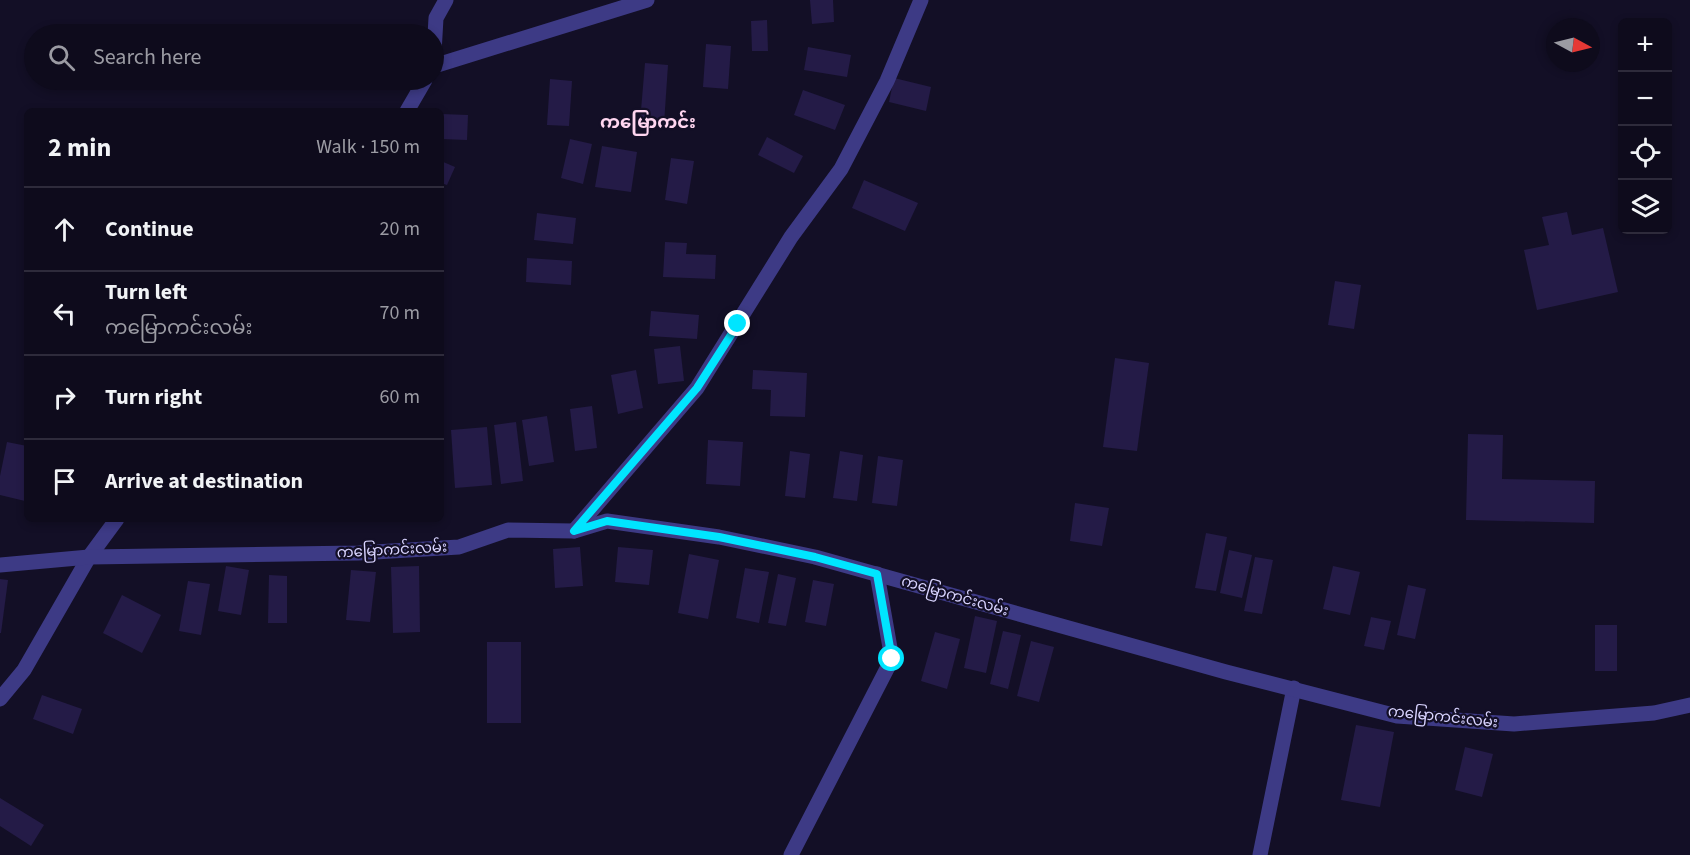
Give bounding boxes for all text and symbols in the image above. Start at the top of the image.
north arrow [1546,18,1600,72]
map controls [1618,18,1672,234]
button: + [1618,18,1672,72]
search box [24,24,444,90]
icon: search [45,41,78,74]
text: Search here [93,41,201,73]
button: − [1618,72,1672,126]
district label: ကမြောကင်း [600,110,696,136]
button: locate [1618,126,1672,180]
text: 2 min [48,129,111,166]
text: Walk · 150 m [316,133,420,161]
button: layers [1618,180,1672,234]
icon: ahead [48,213,81,246]
text: Continue [105,213,194,245]
text: 20 m [380,215,420,243]
text: Turn left [105,276,187,308]
icon: left [48,297,81,330]
text: 70 m [380,299,420,327]
route end [724,310,750,336]
text: ကမြောကင်းလမ်း [105,314,252,342]
icon: right [48,381,81,414]
text: Turn right [105,381,202,413]
text: 60 m [380,383,420,411]
icon: arrive [48,465,81,498]
text: Arrive at destination [105,465,303,497]
street label: ကမြောကင်းလမ်း [336,537,448,564]
street label: ကမြောကင်းလမ်း [899,571,1011,622]
route start [878,645,904,671]
street label: ကမြောကင်းလမ်း [1387,701,1499,734]

